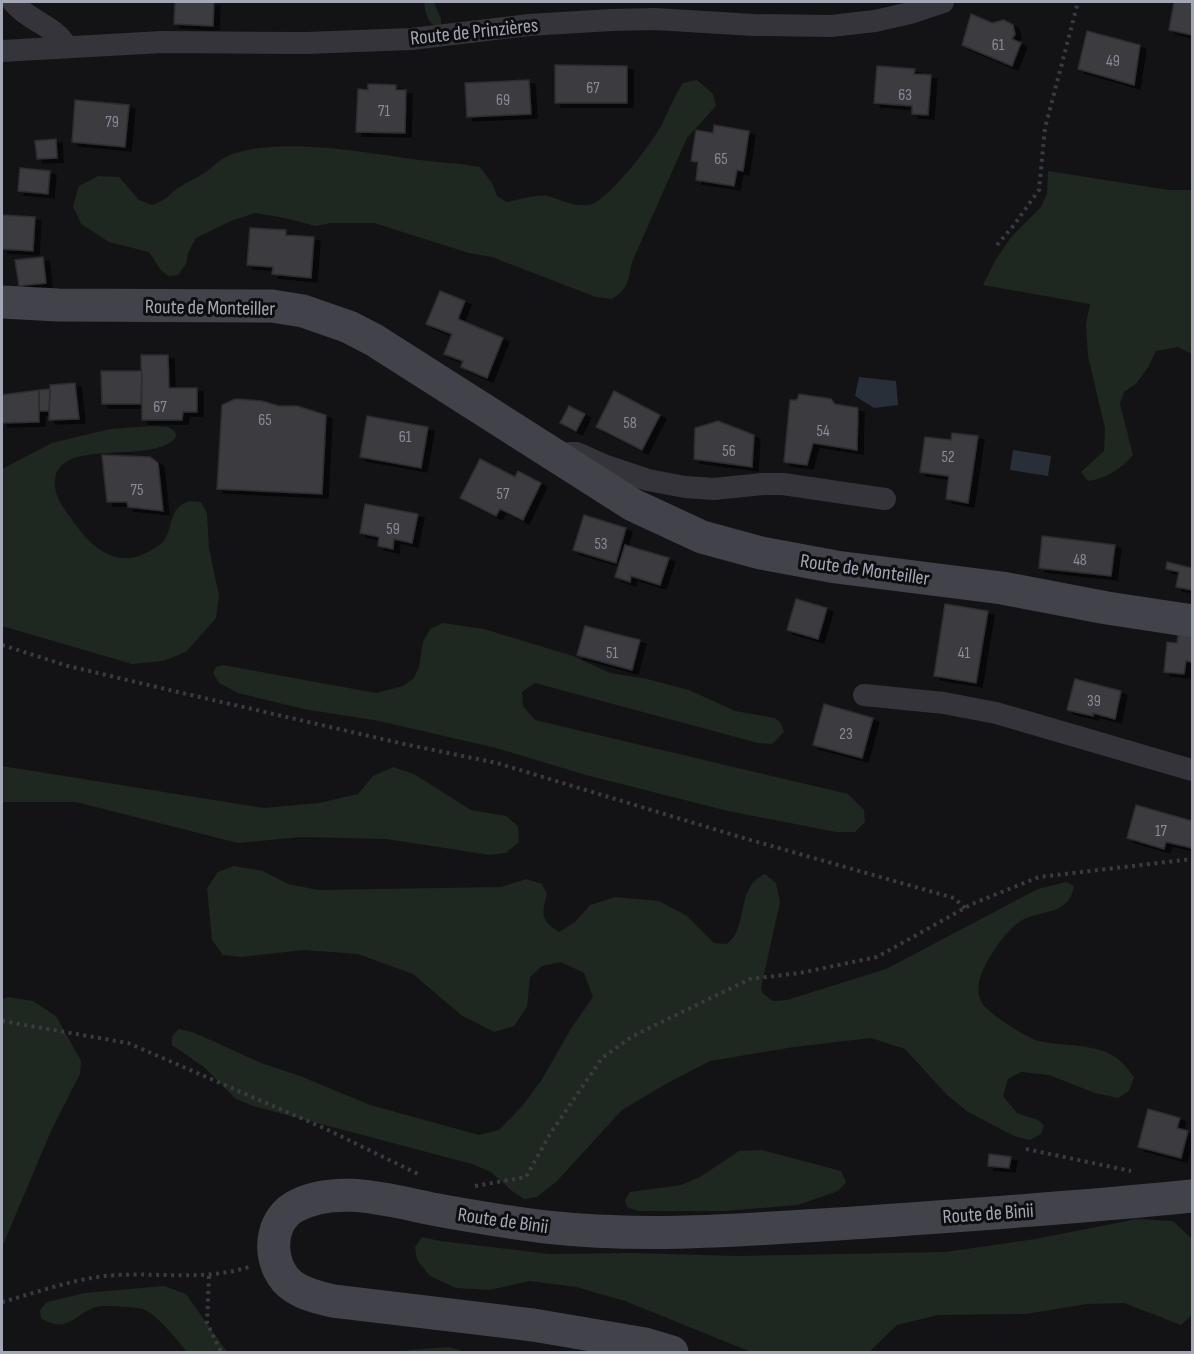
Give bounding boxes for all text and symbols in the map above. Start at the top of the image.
street label: Route de Prinzières [409,13,539,51]
house number: 61 [992,36,1005,55]
house number: 49 [1106,52,1120,71]
house number: 67 [586,79,600,98]
house number: 63 [898,86,912,105]
house number: 69 [496,91,510,110]
house number: 71 [378,102,390,121]
house number: 79 [105,113,119,132]
house number: 65 [714,150,728,169]
street label: Route de Monteiller [145,295,276,321]
house number: 67 [153,398,167,417]
house number: 65 [258,411,272,430]
house number: 58 [623,414,637,433]
house number: 54 [816,422,830,441]
house number: 61 [399,428,412,447]
house number: 56 [722,442,736,461]
house number: 52 [941,448,955,467]
house number: 75 [131,481,143,500]
house number: 57 [497,485,510,504]
house number: 59 [386,520,400,539]
house number: 53 [594,535,608,554]
street label: Route de Monteiller [799,549,931,591]
house number: 48 [1073,551,1087,570]
house number: 51 [606,644,618,663]
house number: 41 [958,644,971,663]
house number: 39 [1087,692,1101,711]
house number: 23 [839,725,853,744]
house number: 17 [1155,822,1168,841]
street label: Route de Binii [942,1199,1034,1229]
street label: Route de Binii [456,1203,550,1239]

